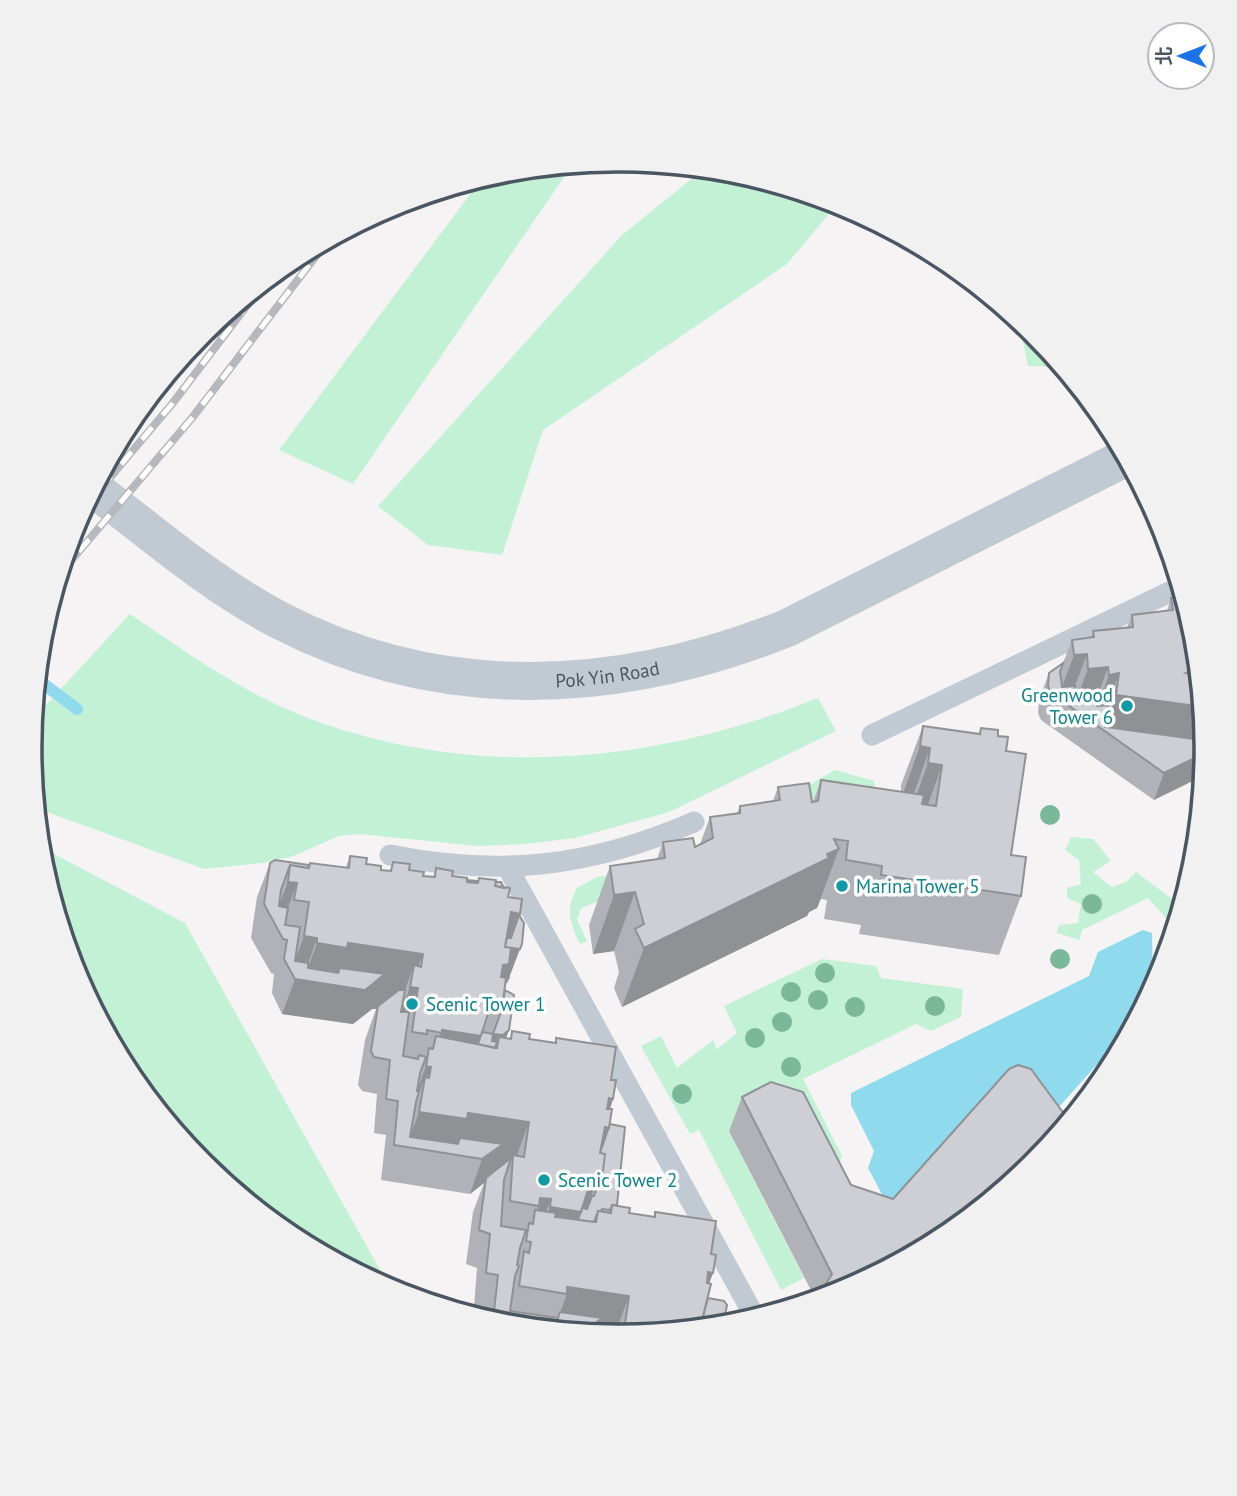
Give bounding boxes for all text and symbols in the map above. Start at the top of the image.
north arrow [1146,21,1216,91]
text: 北 [1152,46,1176,66]
street label: Pok Yin Road [555,656,662,692]
place label: Greenwood Tower 6 [1021,683,1113,729]
marker: Greenwood Tower 6 [1119,698,1135,714]
place label: Marina Tower 5 [856,874,980,898]
marker: Marina Tower 5 [834,878,850,894]
place label: Scenic Tower 1 [426,992,545,1016]
marker: Scenic Tower 1 [404,996,420,1012]
place label: Scenic Tower 2 [558,1168,677,1192]
marker: Scenic Tower 2 [536,1172,552,1188]

